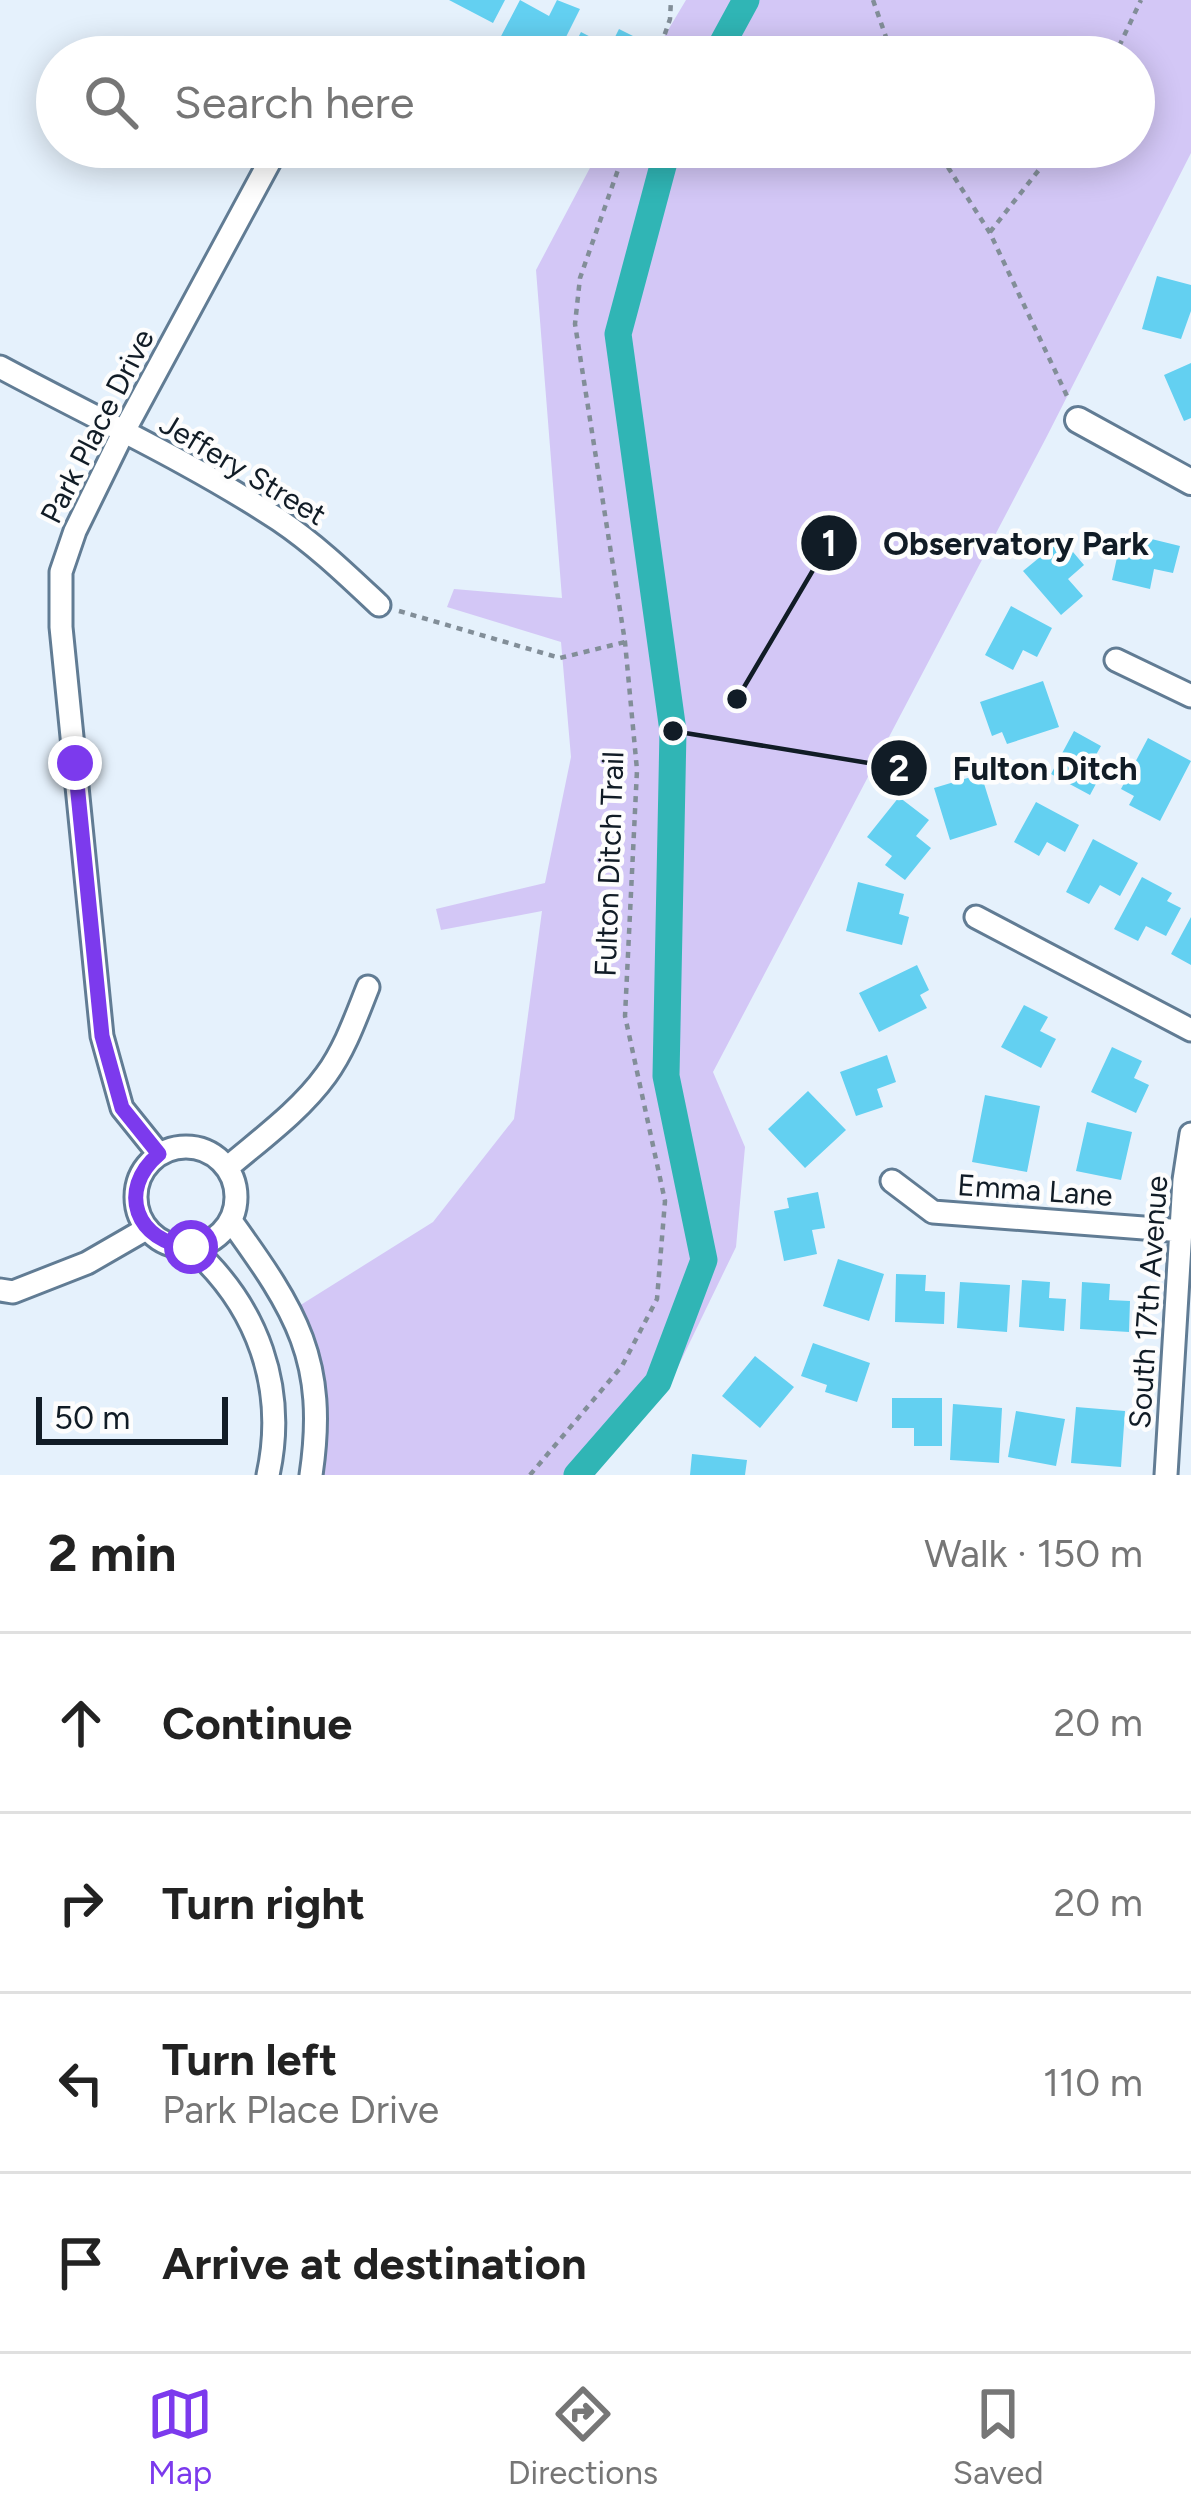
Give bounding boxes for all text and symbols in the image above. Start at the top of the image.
search box [36,36,1155,168]
icon: search [78,69,144,135]
text: Search here [174,75,414,129]
street label: Park Place Drive [32,323,162,529]
street label: Jeffery Street [153,405,333,533]
callout: Observatory Park [799,509,1173,578]
text: 1 [821,522,837,565]
text: Observatory Park [883,524,1149,563]
callout: Fulton Ditch [869,734,1162,803]
route end [48,736,102,790]
text: 2 [889,747,909,790]
text: Fulton Ditch [952,749,1138,788]
street label: Fulton Ditch Trail [587,751,631,977]
street label: Emma Lane [956,1166,1114,1214]
street label: South 17th Avenue [1121,1174,1175,1430]
route start [164,1220,218,1274]
scale bar [36,1391,228,1444]
text: 50 m [54,1398,130,1437]
text: 2 min [48,1523,176,1584]
text: Walk · 150 m [924,1530,1143,1577]
icon: ahead [48,1690,114,1756]
text: Continue [162,1696,352,1750]
text: 20 m [1053,1699,1143,1746]
icon: right [48,1870,114,1936]
text: Turn right [162,1876,365,1930]
text: 20 m [1053,1879,1143,1926]
text: Turn left [162,2032,337,2086]
icon: left [48,2050,114,2116]
text: 110 m [1043,2059,1143,2106]
text: Park Place Drive [162,2086,439,2133]
icon: arrive [48,2230,114,2296]
text: Arrive at destination [162,2236,586,2290]
tab: Map [147,2381,213,2492]
tab: Directions [508,2381,658,2492]
tab: Saved [953,2381,1044,2492]

